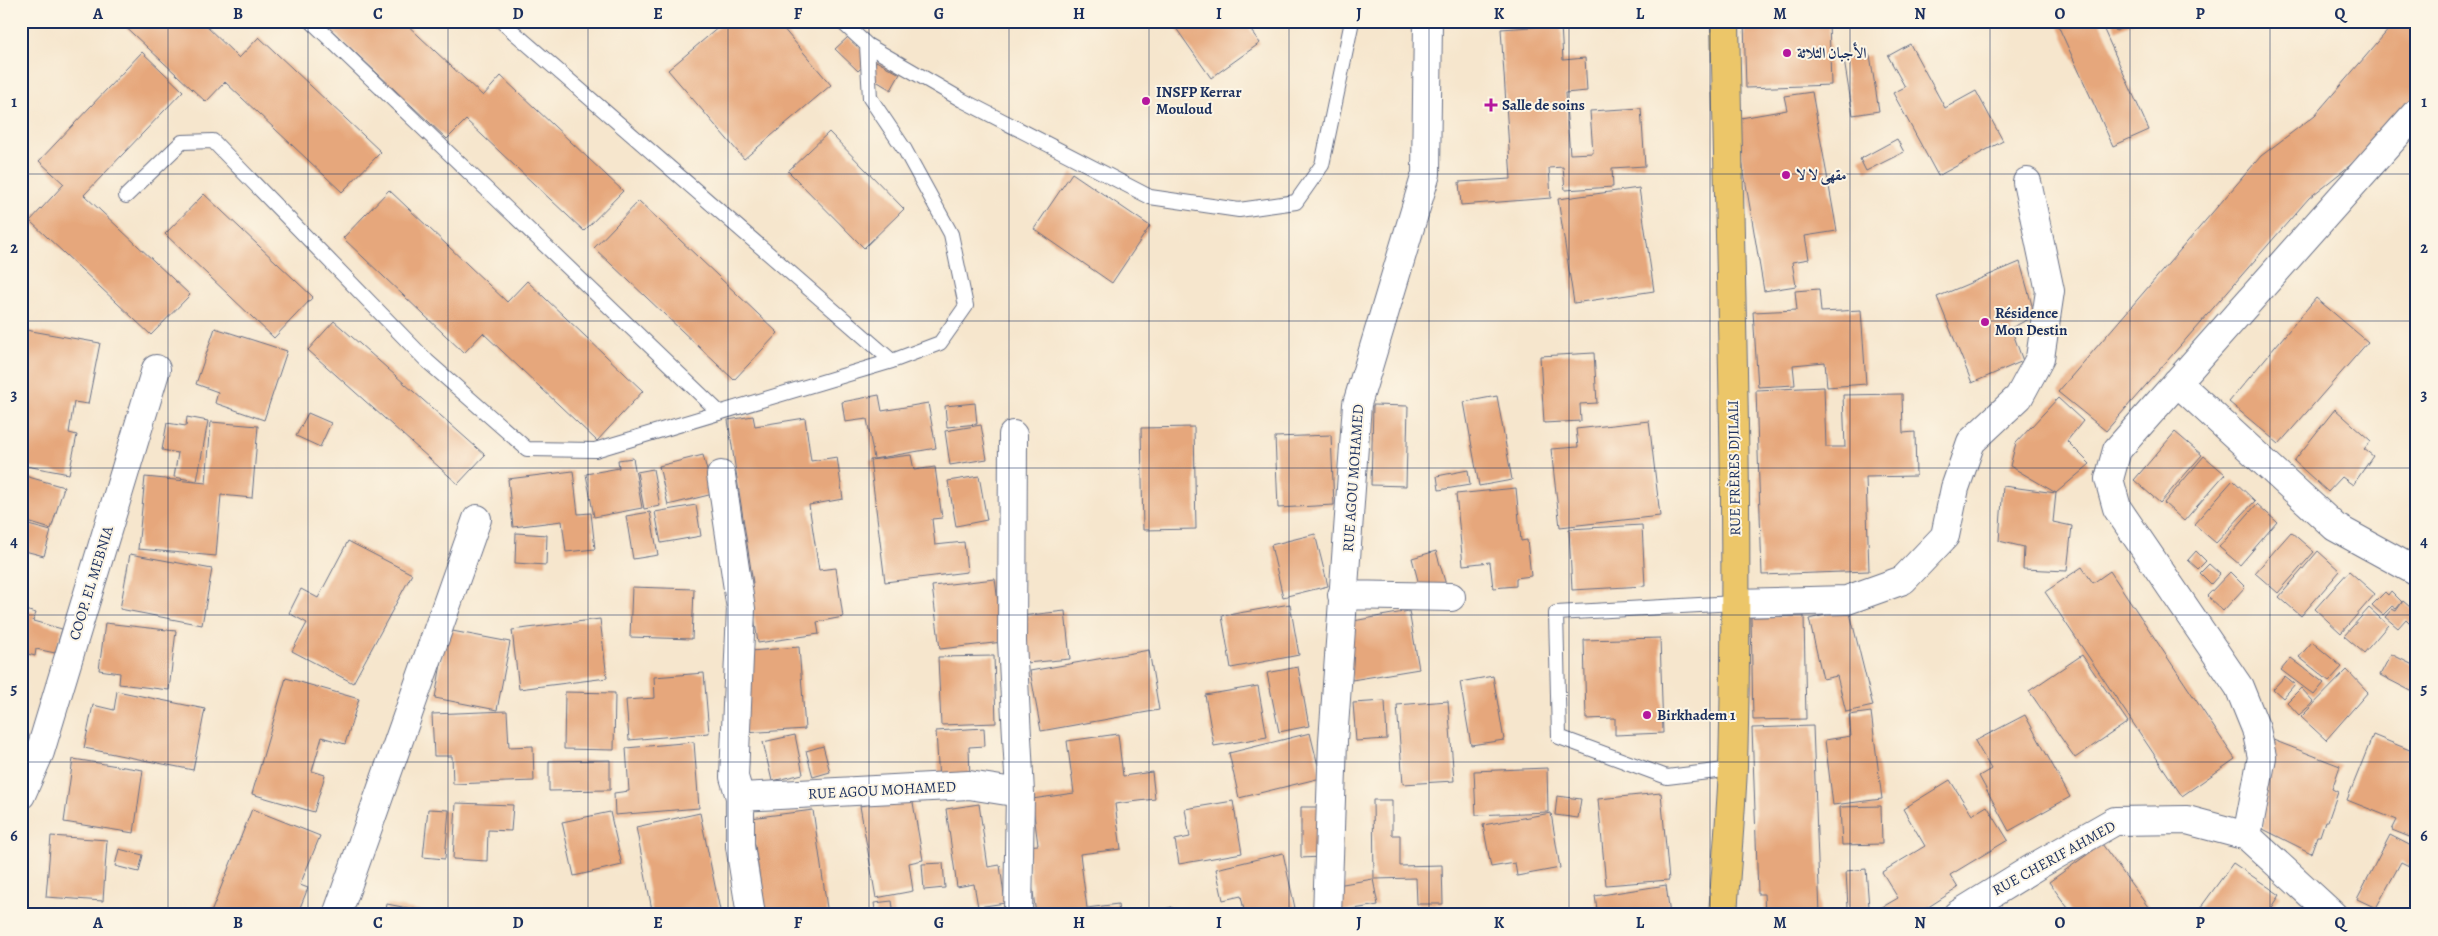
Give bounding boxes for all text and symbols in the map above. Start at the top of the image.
text: A [92,3,104,25]
text: B [233,3,243,25]
text: C [373,3,383,25]
text: D [512,3,524,25]
text: E [653,3,663,25]
text: F [794,3,803,25]
text: G [934,3,944,25]
text: H [1073,3,1085,25]
text: I [1216,3,1222,25]
text: J [1356,3,1362,25]
text: K [1494,3,1505,25]
text: L [1636,3,1645,25]
text: M [1773,3,1787,25]
text: N [1914,3,1926,25]
text: O [2055,3,2066,25]
text: P [2195,3,2205,25]
text: Q [2335,3,2349,25]
place label: الأجبان الثلاثة [1797,42,1866,63]
marker: الأجبان الثلاثة [1781,47,1793,59]
place label: INSFP Kerrar Mouloud [1156,82,1242,119]
text: 1 [11,91,17,113]
text: 1 [2421,91,2427,113]
marker: INSFP Kerrar Mouloud [1140,95,1152,107]
place label: Salle de soins [1502,95,1585,115]
marker: Salle de soins [1484,98,1498,112]
place label: مقهى لا لا [1796,165,1847,185]
marker: مقهى لا لا [1780,169,1792,181]
text: 2 [10,237,18,259]
text: 2 [2420,237,2428,259]
place label: Résidence Mon Destin [1995,303,2068,340]
marker: Résidence Mon Destin [1979,316,1991,328]
text: 3 [11,384,18,406]
text: 3 [2421,384,2428,406]
street label: RUE FRÈRES DJILALI [1723,400,1745,536]
street label: RUE AGOU MOHAMED [1338,403,1368,553]
street label: COOP. EL MEBNIA [64,523,118,642]
text: 4 [10,531,18,553]
text: 4 [2420,531,2428,553]
text: 5 [11,678,18,700]
text: 5 [2421,678,2428,700]
place label: Birkhadem 1 [1657,705,1736,725]
marker: Birkhadem 1 [1641,709,1653,721]
street label: RUE AGOU MOHAMED [808,776,956,804]
street label: RUE CHERIF AHMED [1989,816,2119,900]
text: 6 [10,825,18,847]
text: 6 [2420,825,2428,847]
text: A [92,912,104,934]
text: B [233,912,243,934]
text: C [373,912,383,934]
text: D [512,912,524,934]
text: E [653,912,663,934]
text: F [794,912,803,934]
text: G [934,912,944,934]
text: H [1073,912,1085,934]
text: I [1216,912,1222,934]
text: J [1356,912,1362,934]
text: K [1494,912,1505,934]
text: L [1636,912,1645,934]
text: M [1773,912,1787,934]
text: N [1914,912,1926,934]
text: O [2055,912,2066,934]
text: P [2195,912,2205,934]
text: Q [2335,912,2349,934]

